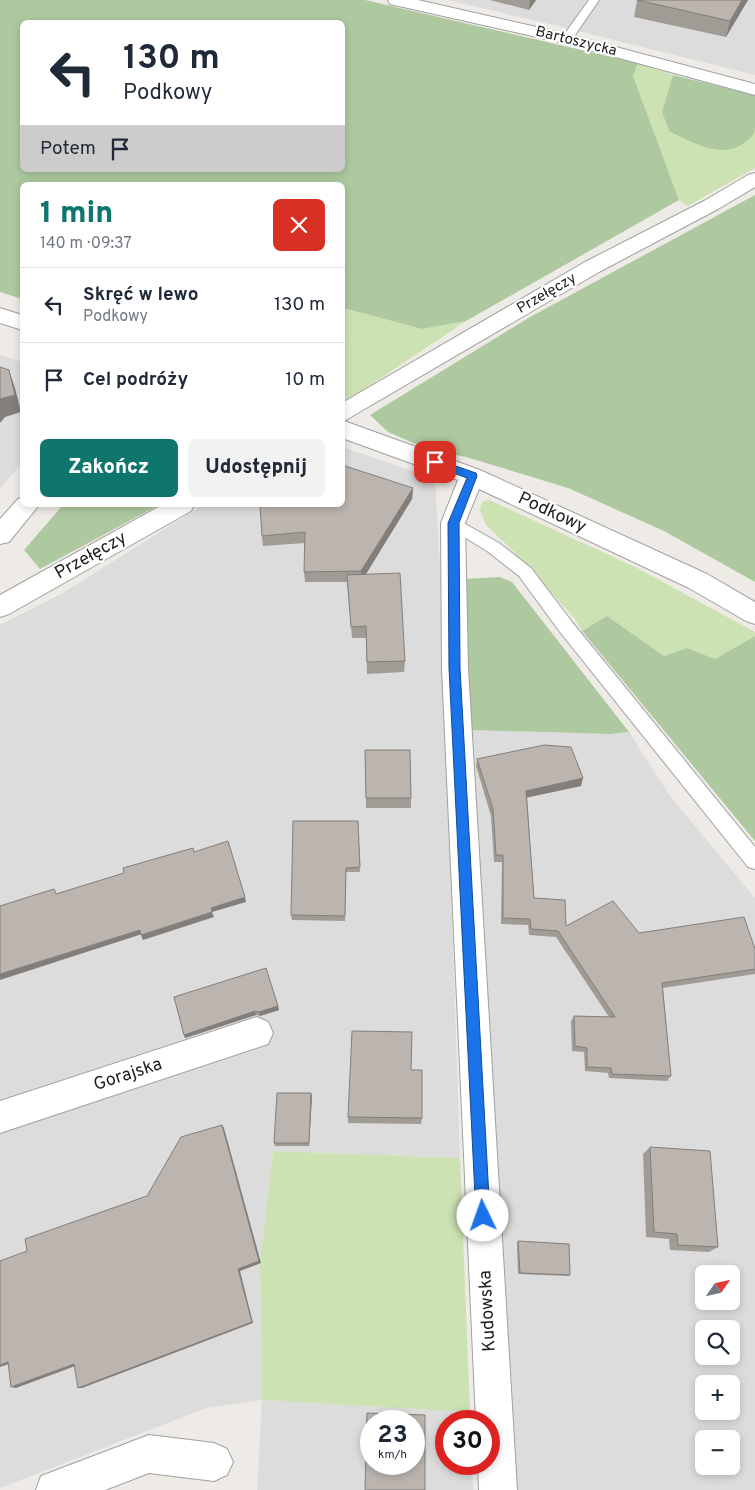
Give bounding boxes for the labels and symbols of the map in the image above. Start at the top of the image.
street label: Bartoszycka [533,23,619,61]
street label: Przełęczy [514,269,580,319]
pin [414,441,456,483]
street label: Podkowy [514,487,590,539]
street label: Przełęczy [51,527,131,585]
street label: Gorajska [91,1053,165,1097]
position arrow [456,1189,508,1241]
north arrow [695,1265,740,1310]
street label: Kudowska [474,1270,502,1352]
speed limit sign: 30 [435,1410,500,1475]

